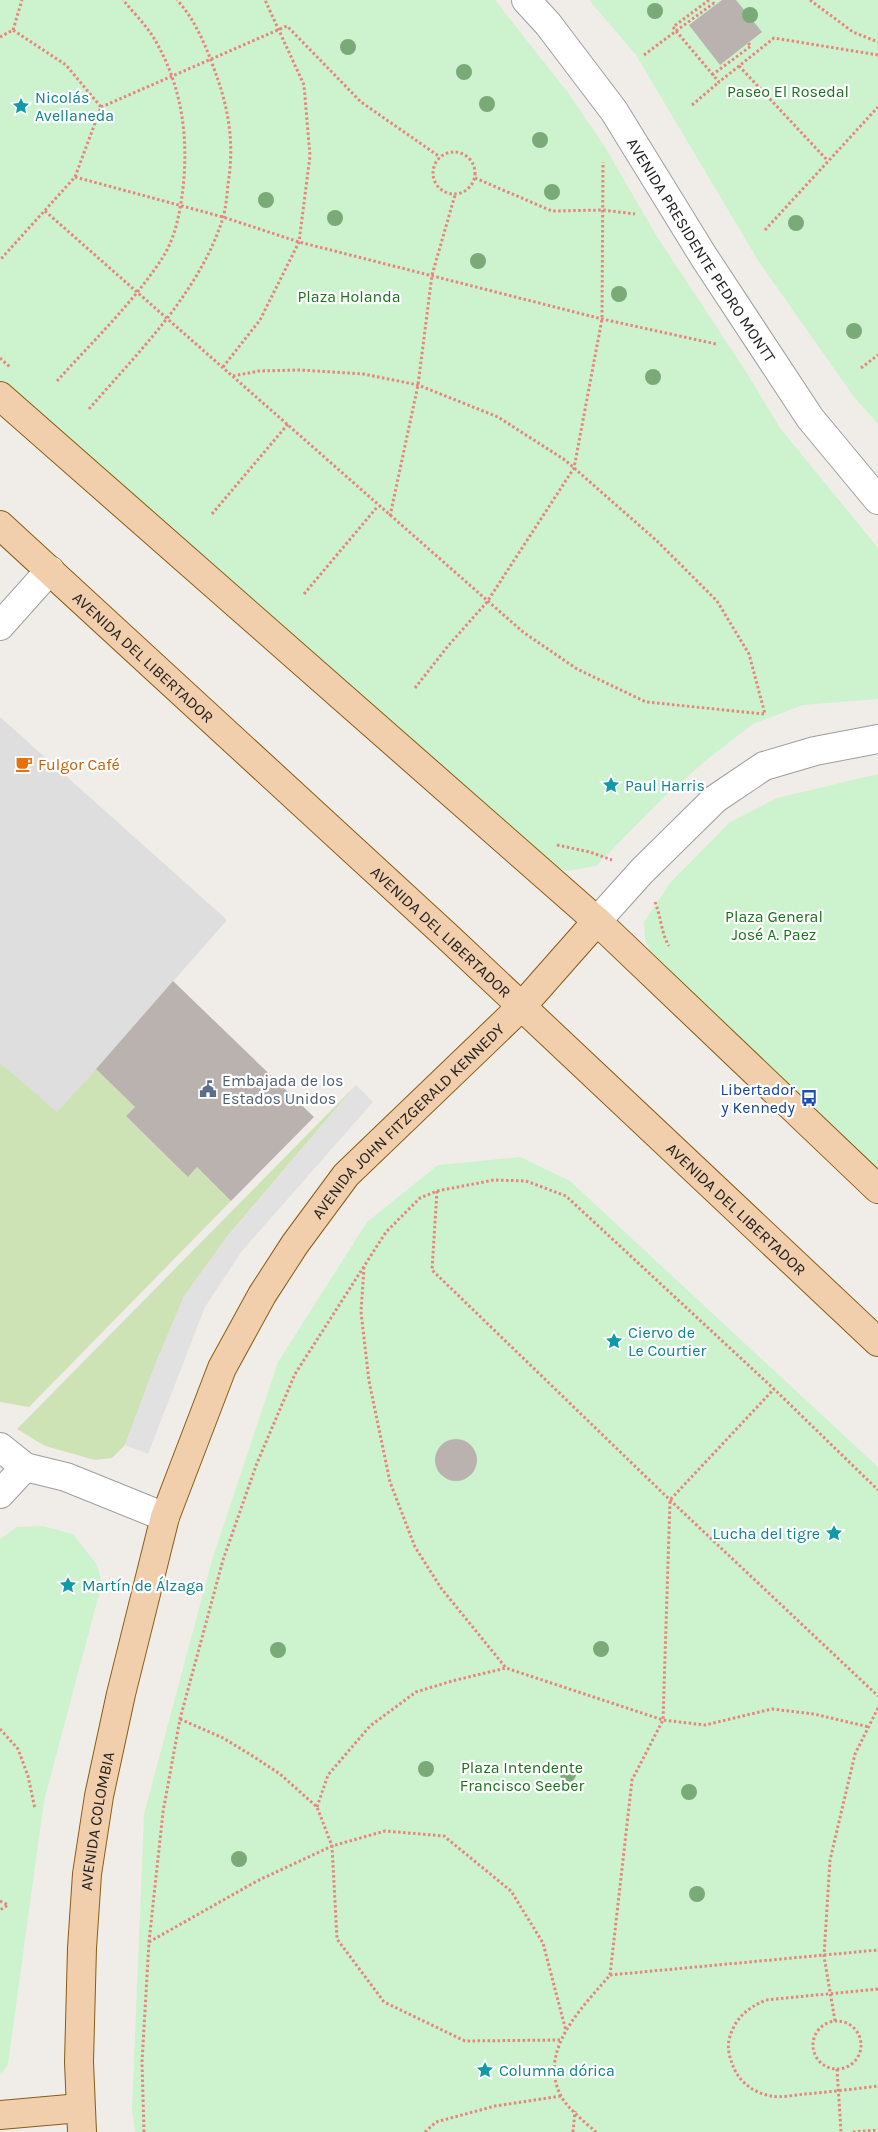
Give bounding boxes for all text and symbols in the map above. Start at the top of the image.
park label: Paseo El Rosedal [727,82,849,101]
place label: Nicolás Avellaneda [35,88,114,125]
place icon: Nicolás Avellaneda [11,96,31,116]
street label: AVENIDA PRESIDENTE PEDRO MONTT [623,134,780,366]
park label: Plaza Holanda [297,287,401,306]
street label: AVENIDA DEL LIBERTADOR [69,588,218,727]
cafe icon: Fulgor Café [14,754,34,774]
place label: Fulgor Café [38,755,120,774]
place icon: Paul Harris [601,775,621,795]
place label: Paul Harris [625,776,705,795]
street label: AVENIDA DEL LIBERTADOR [367,862,515,1001]
park label: Plaza General José A. Paez [725,907,823,944]
street label: AVENIDA JOHN FITZGERALD KENNEDY [308,1019,508,1222]
place label: Embajada de los Estados Unidos [222,1071,343,1108]
public building icon: Embajada de los Estados Unidos [198,1079,218,1099]
place label: Libertador y Kennedy [720,1080,796,1117]
bus stop icon: Libertador y Kennedy [799,1088,819,1108]
street label: AVENIDA DEL LIBERTADOR [663,1139,810,1279]
place label: Ciervo de Le Courtier [628,1323,707,1360]
place icon: Ciervo de Le Courtier [604,1331,624,1351]
place icon: Lucha del tigre [824,1523,844,1543]
place label: Lucha del tigre [713,1524,820,1543]
place icon: Martín de Álzaga [58,1575,78,1595]
place label: Martín de Álzaga [82,1576,204,1595]
street label: AVENIDA COLOMBIA [76,1750,118,1891]
park label: Plaza Intendente Francisco Seeber [460,1758,584,1795]
place icon: Columna dórica [475,2060,495,2080]
place label: Columna dórica [499,2061,615,2080]

